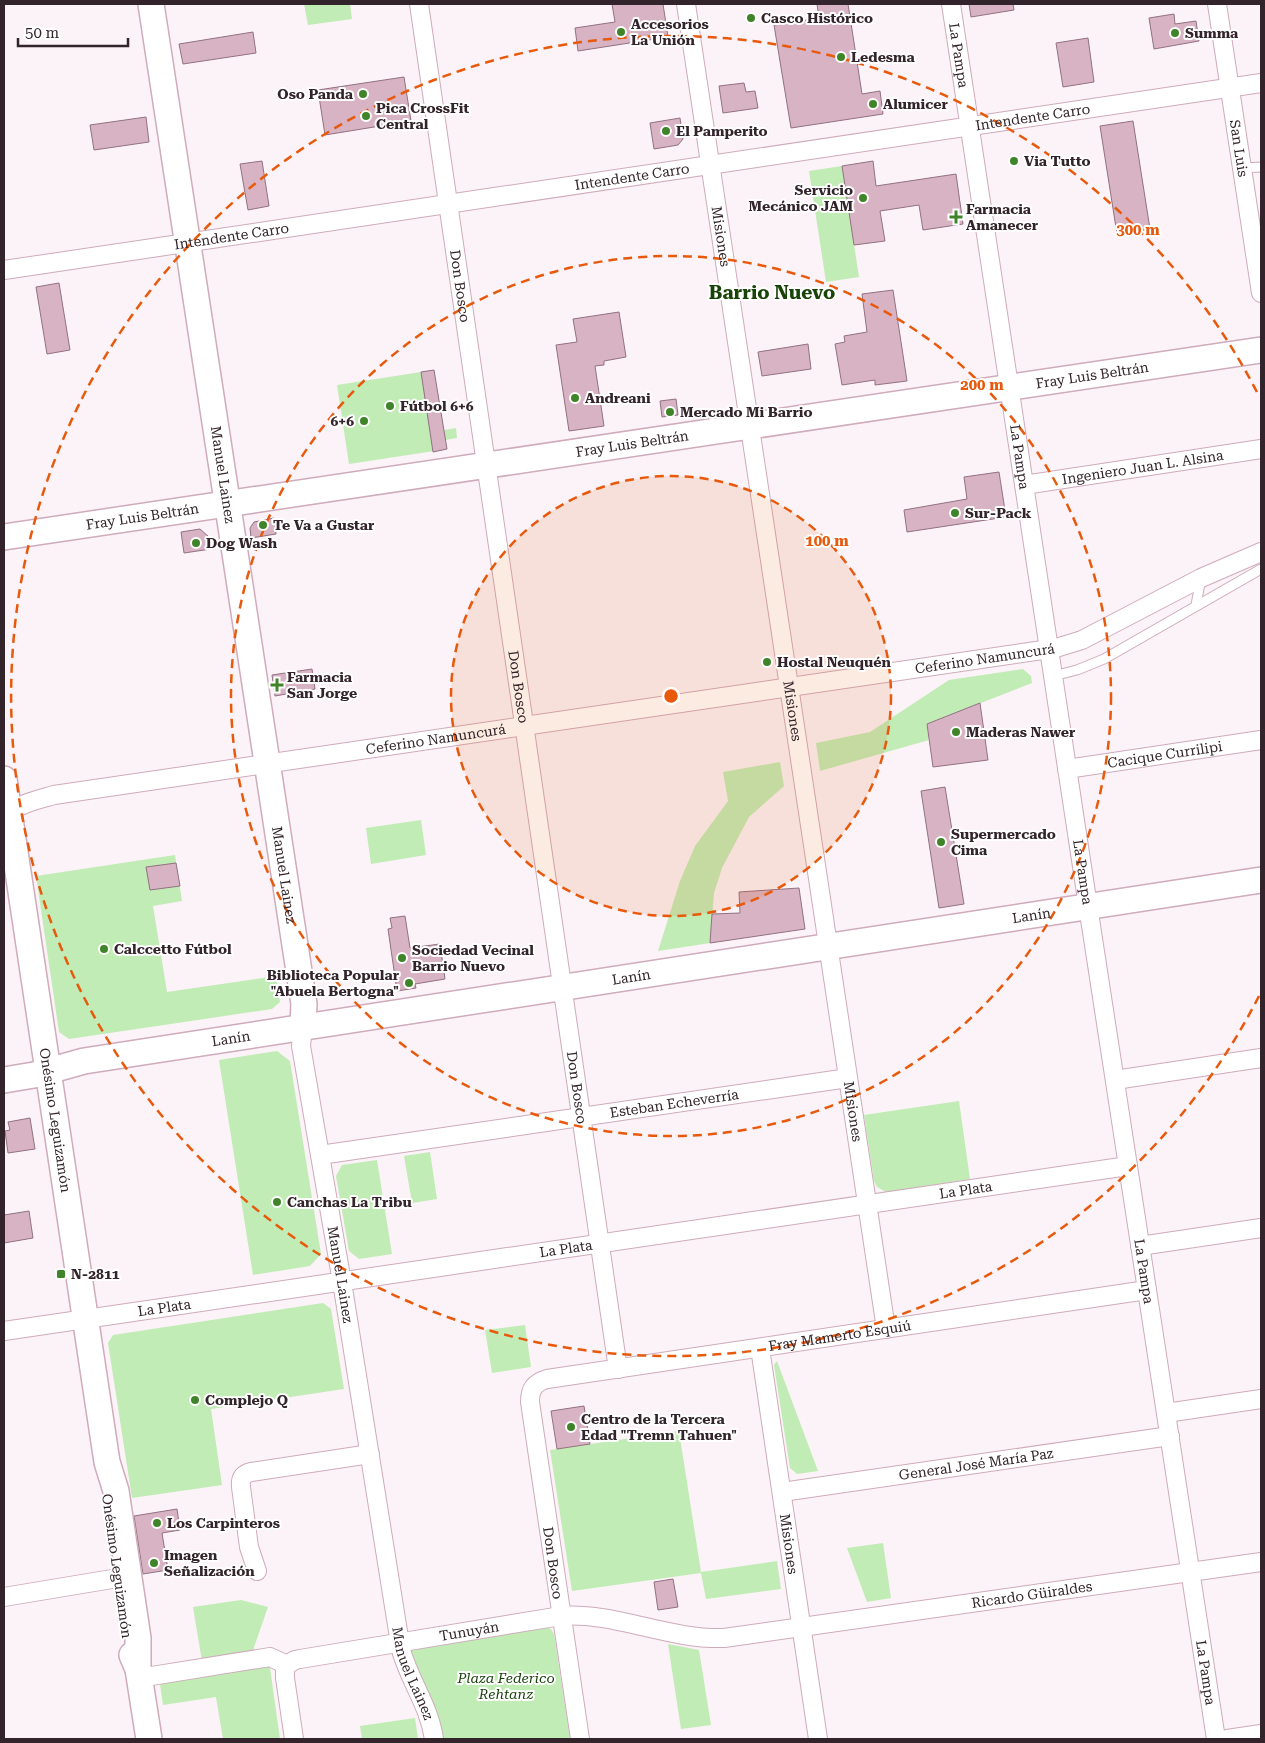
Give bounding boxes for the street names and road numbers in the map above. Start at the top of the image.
street label: La Pampa [946,22,972,89]
street label: Intendente Carro [974,101,1091,133]
street label: San Luis [1227,119,1251,178]
street label: Intendente Carro [574,160,691,193]
street label: Misiones [709,205,734,268]
street label: Intendente Carro [173,220,290,253]
street label: Don Bosco [447,249,473,323]
street label: Fray Luis Beltrán [1035,359,1150,391]
street label: La Pampa [1007,423,1033,491]
street label: Manuel Lainez [208,425,238,525]
street label: Fray Luis Beltrán [575,427,690,460]
street label: Ingeniero Juan L. Alsina [1061,447,1225,487]
street label: Fray Luis Beltrán [85,500,200,533]
street label: Ceferino Namuncurá [914,640,1056,677]
street label: Don Bosco [505,649,532,724]
street label: Misiones [780,680,805,743]
street label: Ceferino Namuncurá [365,721,507,757]
street label: Cacique Currilipi [1106,738,1224,771]
street label: Manuel Lainez [269,825,300,925]
street label: La Pampa [1070,838,1096,906]
street label: Lanín [1011,904,1052,926]
street label: Lanín [611,966,652,988]
street label: Lanín [210,1028,251,1049]
street label: Onésimo Leguizamón [37,1047,74,1194]
street label: Don Bosco [564,1050,590,1125]
street label: Misiones [841,1080,866,1143]
street label: Esteban Echeverría [609,1086,740,1121]
street label: La Plata [938,1178,994,1202]
street label: Manuel Lainez [324,1225,357,1325]
street label: La Plata [538,1237,594,1260]
street label: La Pampa [1131,1238,1157,1305]
street label: La Plata [137,1296,192,1319]
street label: Fray Mamerto Esquiú [767,1317,912,1354]
street label: General José María Paz [898,1445,1055,1483]
street label: Onésimo Leguizamón [99,1493,135,1639]
street label: Misiones [777,1513,801,1576]
street label: Don Bosco [540,1526,566,1600]
street label: Ricardo Güiraldes [970,1578,1094,1611]
street label: Tunuyán [438,1618,500,1644]
street label: Manuel Lainez [389,1626,437,1722]
street label: La Pampa [1193,1639,1219,1707]

